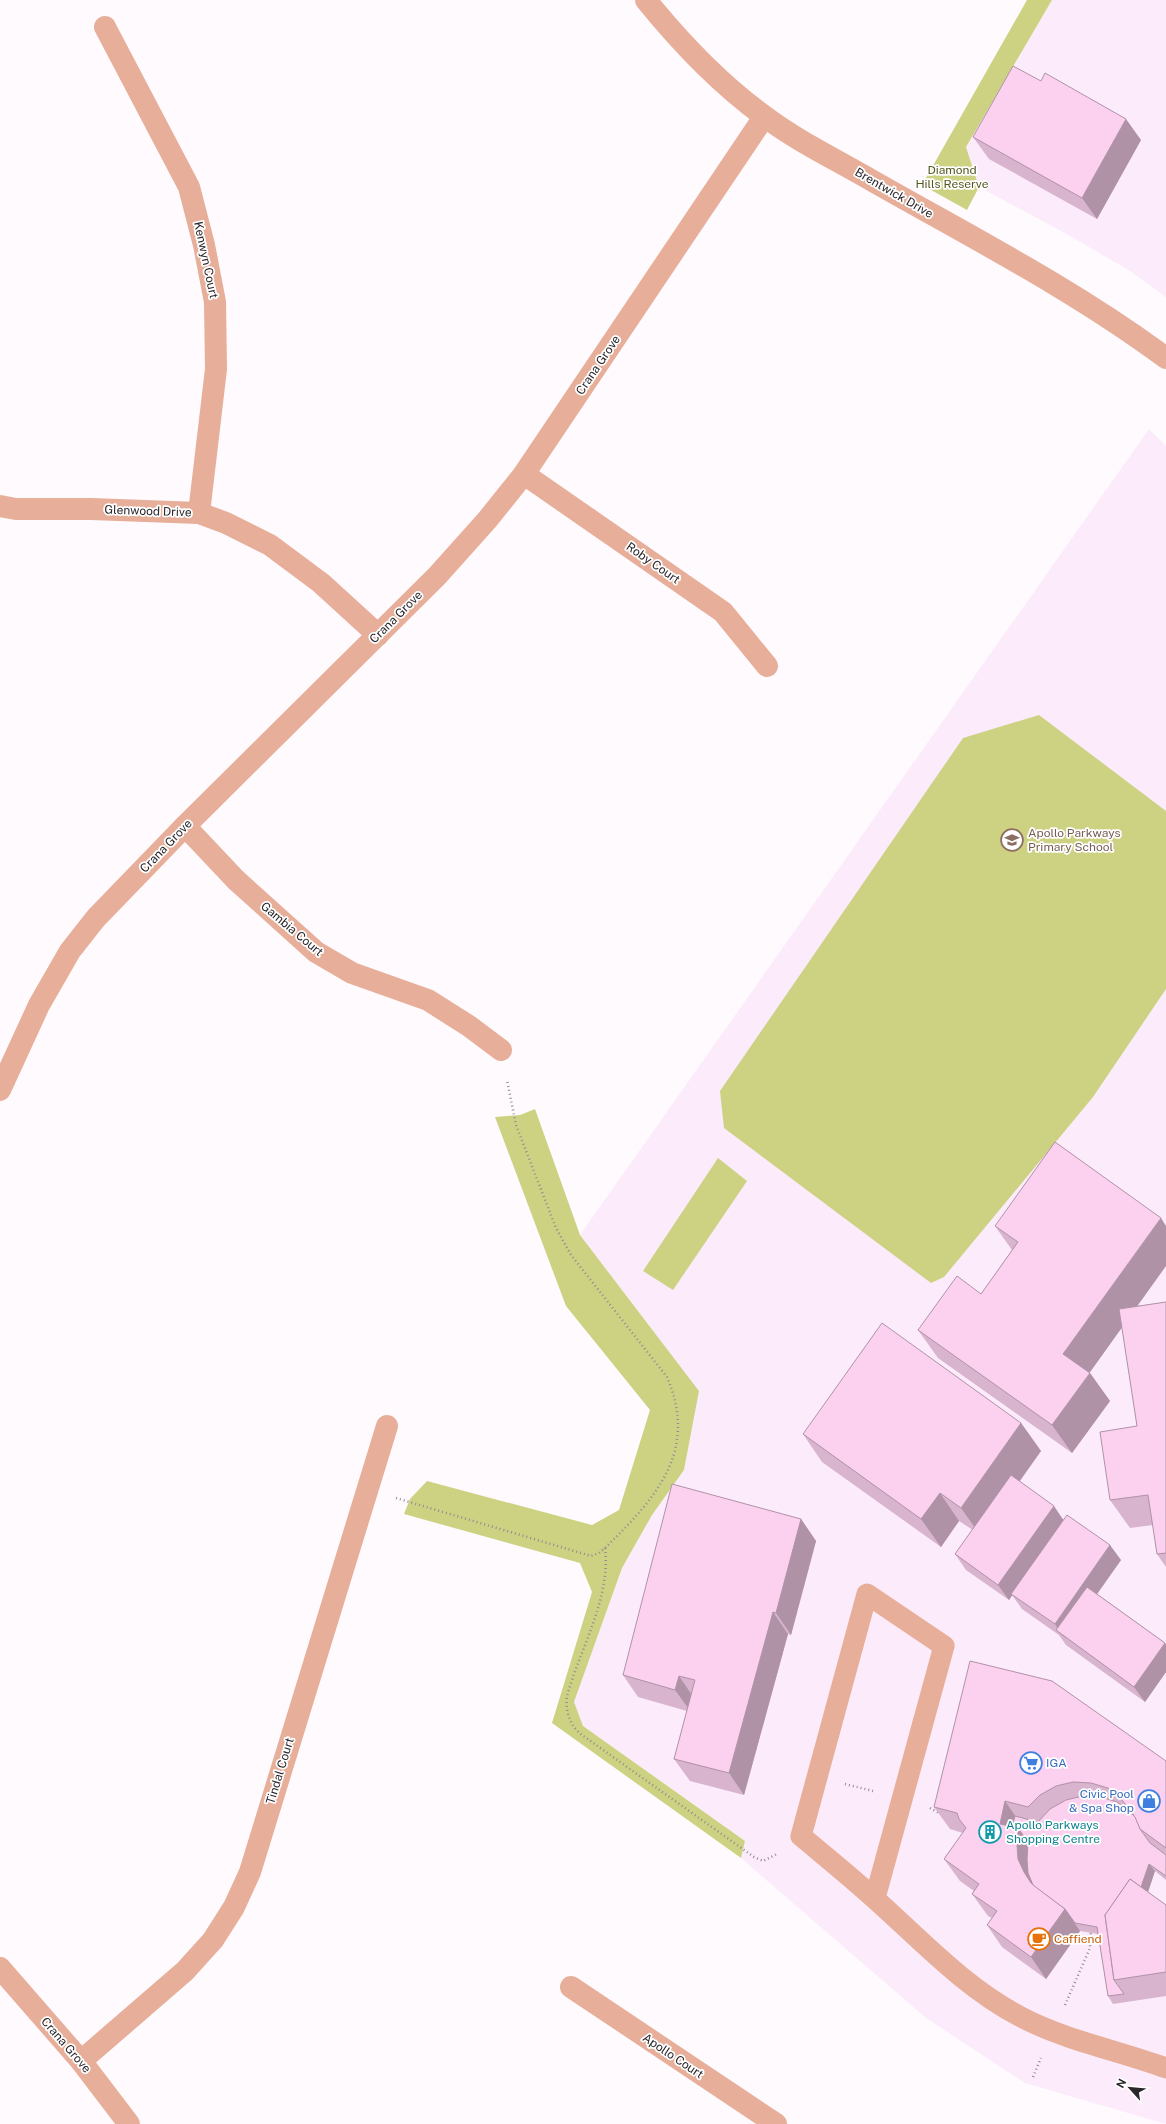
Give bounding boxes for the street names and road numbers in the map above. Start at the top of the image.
street label: Brentwick Drive [852,165,936,221]
street label: Kenwyn Court [191,220,221,300]
street label: Crana Grove [573,332,623,397]
street label: Glenwood Drive [104,502,192,520]
street label: Roby Court [623,539,683,587]
street label: Crana Grove [367,588,425,646]
street label: Crana Grove [137,816,195,876]
street label: Gambia Court [258,899,326,959]
street label: Tindal Court [263,1736,297,1806]
street label: Crana Grove [38,2015,94,2076]
street label: Apollo Court [640,2031,706,2082]

